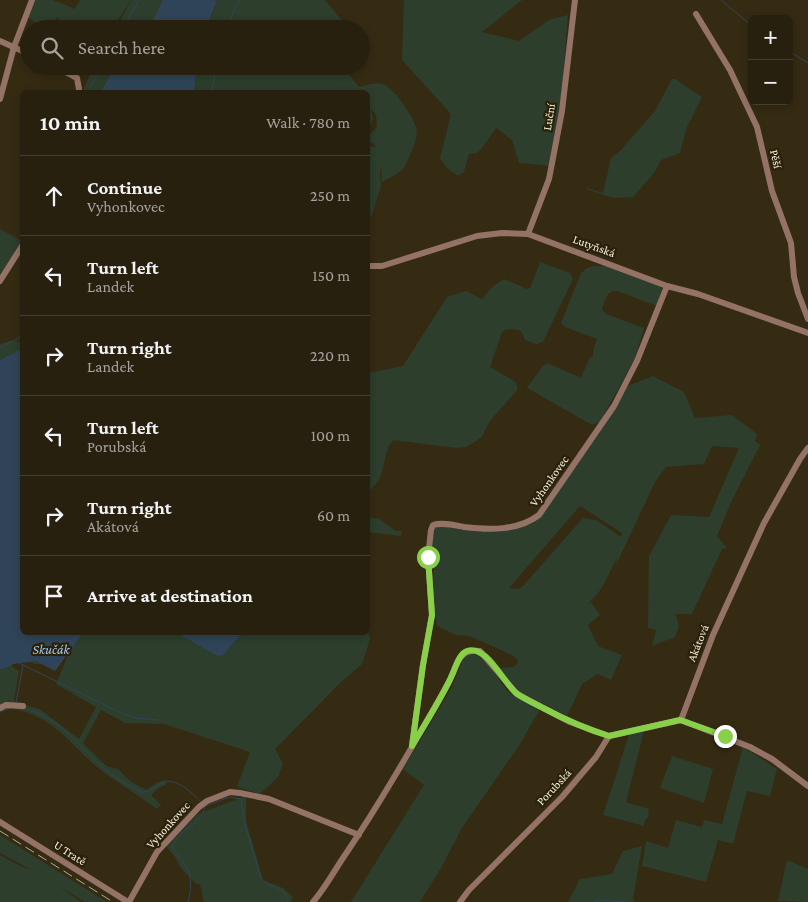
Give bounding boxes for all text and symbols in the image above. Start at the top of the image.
map controls [748,15,793,105]
button: + [748,15,793,60]
search box [20,20,370,75]
icon: search [38,34,66,62]
text: Search here [78,37,165,58]
button: − [748,60,793,105]
street label: Luční [540,102,558,131]
text: 10 min [40,111,101,135]
text: Walk · 780 m [266,114,350,131]
street label: Pěší [767,148,785,171]
text: Continue [87,177,162,198]
icon: ahead [40,182,68,210]
text: 250 m [310,187,350,204]
text: Vyhonkovec [87,198,165,215]
street label: Lutyňská [571,232,618,260]
text: Turn left [87,257,159,278]
icon: left [40,262,68,290]
text: 150 m [312,267,350,284]
text: Landek [87,278,134,295]
text: Turn right [87,337,172,358]
icon: right [40,342,68,370]
text: 220 m [310,347,350,364]
text: Landek [87,358,134,375]
text: Turn left [87,417,159,438]
icon: left [40,422,68,450]
text: 100 m [311,427,350,444]
text: Porubská [87,438,146,455]
street label: Vyhonkovec [527,453,571,509]
text: Turn right [87,497,172,518]
icon: right [40,502,68,530]
text: 60 m [317,507,350,524]
text: Akátová [87,518,139,535]
route start [417,546,440,569]
icon: arrive [40,582,68,610]
text: Arrive at destination [87,585,253,606]
street label: Akátová [684,622,712,664]
water label: Skučák [32,641,70,657]
route end [714,725,737,748]
street label: Porubská [534,766,575,808]
street label: Vyhonkovec [143,799,193,851]
street label: U Tratě [51,838,89,868]

